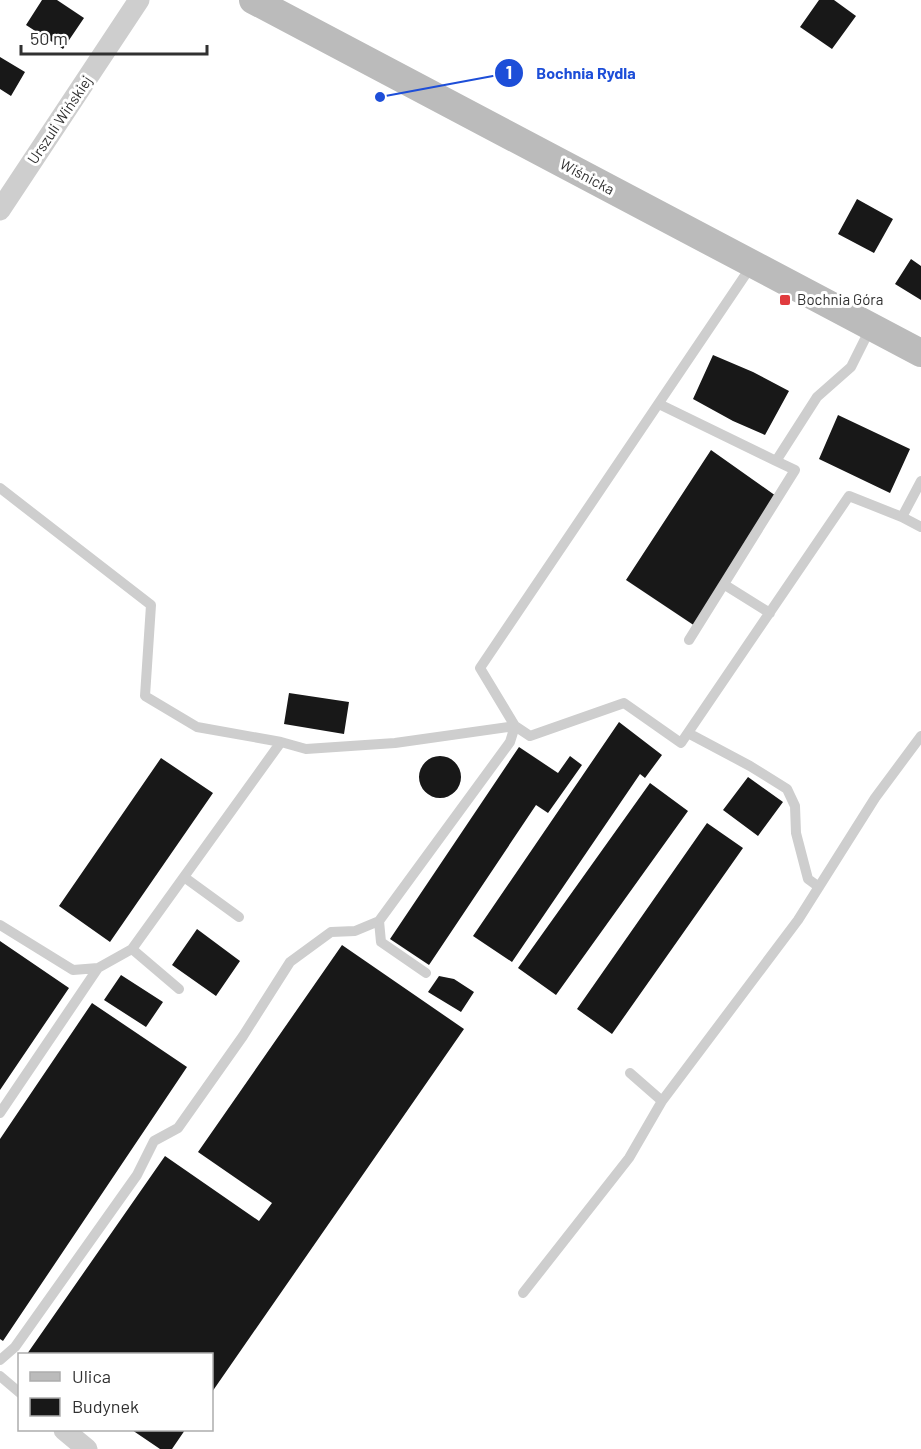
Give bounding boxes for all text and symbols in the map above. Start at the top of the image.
scale bar [21,18,207,56]
text: 50 m [30,27,68,49]
callout: Bochnia Rydla [494,56,648,90]
text: 1 [506,61,512,83]
text: Bochnia Rydla [536,63,636,82]
street label: Urszuli Wińskiej [23,72,95,167]
street label: Wiśnicka [557,154,618,198]
place label: Bochnia Góra [797,290,883,308]
marker: Bochnia Góra [778,293,792,307]
legend [18,1353,213,1431]
text: Ulica [72,1365,111,1387]
text: Budynek [72,1395,139,1417]

